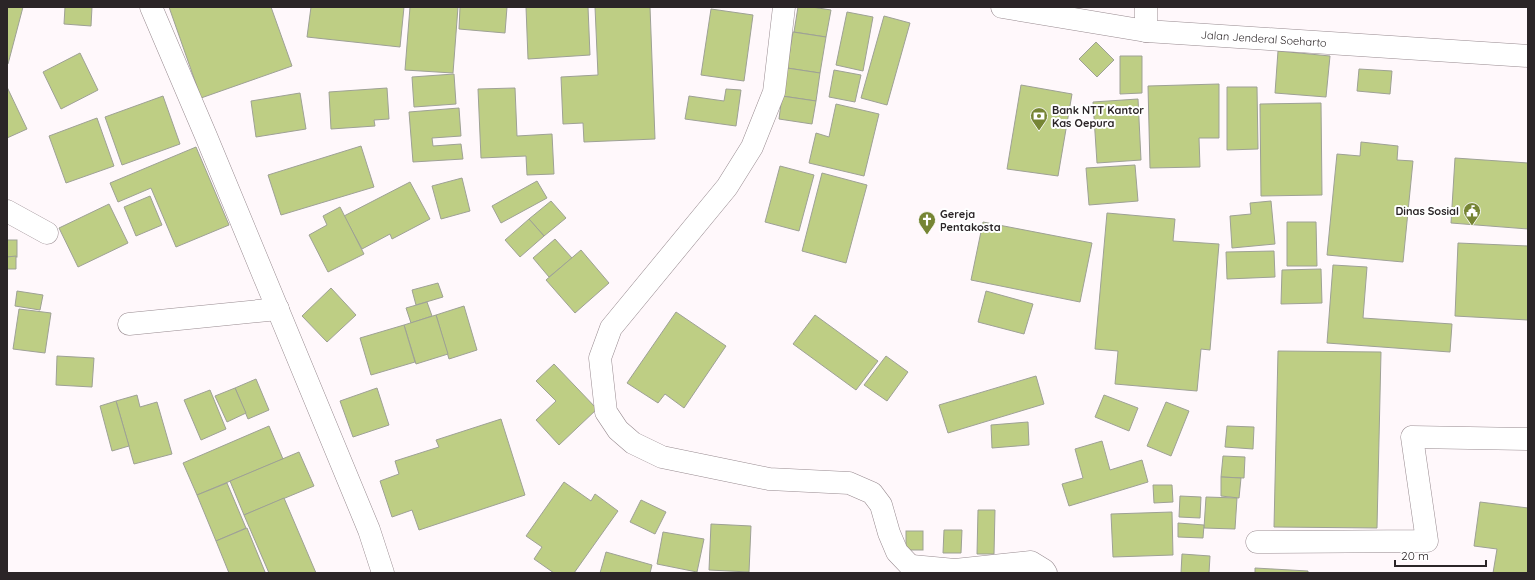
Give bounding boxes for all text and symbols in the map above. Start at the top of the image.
street label: Jalan Jenderal Soeharto [1200,28,1328,50]
place label: Bank NTT Kantor Kas Oepura [1052,103,1144,130]
bank icon: Bank NTT Kantor Kas Oepura [1029,106,1049,131]
public building icon: Dinas Sosial [1462,201,1482,226]
place label: Dinas Sosial [1395,204,1459,218]
place label: Gereja Pentakosta [940,207,1001,234]
church icon: Gereja Pentakosta [917,210,937,235]
scale bar [1395,542,1486,568]
text: 20 m [1401,548,1429,563]

